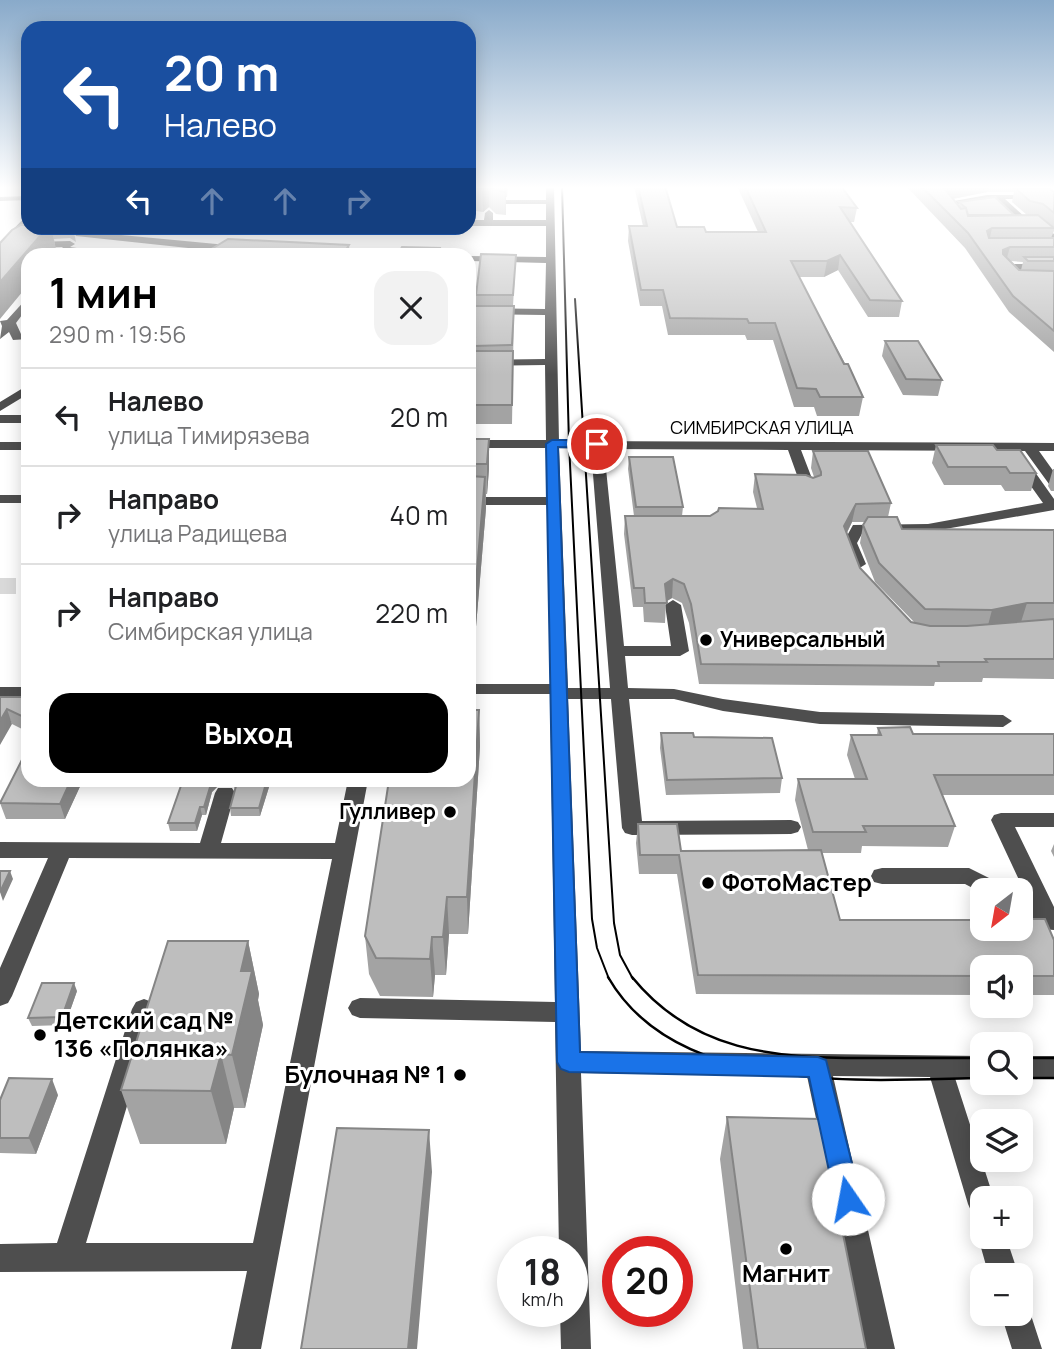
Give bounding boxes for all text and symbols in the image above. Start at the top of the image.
text: 20 m [164,39,279,106]
icon: left [49,49,140,140]
text: Налево [164,103,277,147]
icon: left [120,182,158,220]
icon: ahead [193,182,231,220]
icon: ahead [266,182,304,220]
icon: right [339,182,377,220]
text: 1 мин [49,263,158,321]
button: close [374,271,448,345]
text: 290 m · 19:56 [49,318,187,350]
text: Налево [108,383,204,419]
icon: left [49,398,87,436]
text: 20 m [390,399,448,435]
pin [567,414,627,474]
street label: СИМБИРСКАЯ УЛИЦА [670,415,854,439]
text: улица Тимирязева [108,419,310,451]
icon: arrive [578,425,616,463]
text: Направо [108,481,219,517]
icon: right [49,496,87,534]
text: 40 m [390,497,448,533]
text: улица Радищева [108,517,287,549]
text: Направо [108,579,219,615]
icon: right [49,594,87,632]
text: 220 m [375,595,448,631]
text: Симбирская улица [108,615,313,647]
place label: Универсальный [720,625,885,653]
marker: Универсальный [698,632,714,648]
button: Выход [49,693,448,773]
place label: Гулливер [339,797,436,825]
marker: Гулливер [442,804,458,820]
place label: ФотоМастер [722,865,872,898]
marker: ФотоМастер [700,875,716,891]
north arrow [970,878,1032,942]
map controls [970,878,1033,1326]
button: sound [970,955,1033,1018]
place label: Детский сад № 136 «Полянка» [54,1003,234,1064]
marker: Детский сад № 136 «Полянка» [32,1027,48,1043]
button: search [970,1032,1033,1095]
place label: Булочная № 1 [285,1057,446,1090]
marker: Булочная № 1 [452,1067,468,1083]
button: layers [970,1109,1033,1172]
position arrow [811,1162,885,1236]
button: + [970,1186,1033,1249]
speed limit sign: 20 [602,1236,693,1327]
marker: Магнит [778,1241,794,1257]
text: 18 [524,1248,561,1296]
place label: Магнит [742,1256,830,1289]
button: − [970,1263,1033,1326]
text: km/h [522,1287,563,1311]

